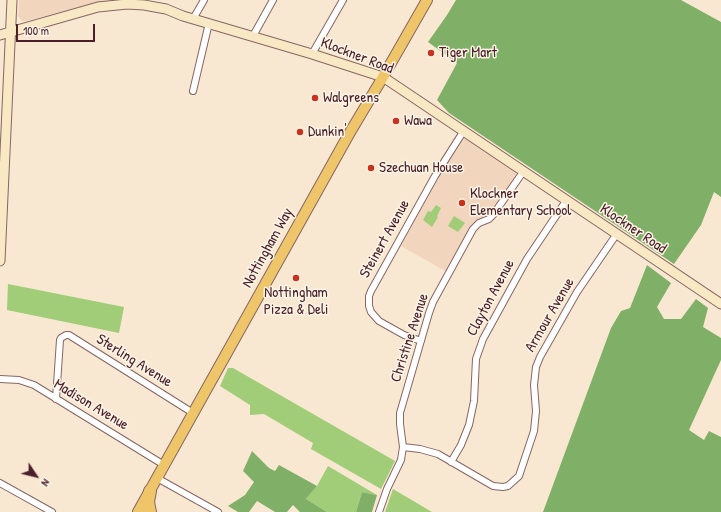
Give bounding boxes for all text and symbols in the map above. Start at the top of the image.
scale bar [18,16,97,42]
text: 100 m [23,22,49,39]
street label: Klockner Road [318,34,396,78]
place label: Tiger Mart [439,44,497,62]
marker: Tiger Mart [426,48,436,58]
place label: Walgreens [323,89,379,107]
marker: Walgreens [310,93,320,103]
place label: Wawa [404,112,432,130]
marker: Wawa [391,116,401,126]
place label: Dunkin' [308,123,347,141]
marker: Dunkin' [295,127,305,137]
place label: Szechuan House [379,159,463,177]
marker: Szechuan House [366,163,376,173]
place label: Klockner Elementary School [470,185,571,220]
street label: Steinert Avenue [356,197,414,281]
marker: Klockner Elementary School [457,198,467,208]
street label: Klockner Road [596,200,670,258]
street label: Nottingham Way [239,205,297,291]
street label: Clayton Avenue [463,257,519,339]
marker: Nottingham Pizza & Deli [291,273,301,283]
street label: Armour Avenue [522,275,578,355]
place label: Nottingham Pizza & Deli [264,284,328,319]
street label: Christine Avenue [387,291,433,385]
street label: Sterling Avenue [93,331,175,391]
street label: Madison Avenue [50,376,132,434]
north arrow [16,456,56,496]
text: N [38,476,53,489]

